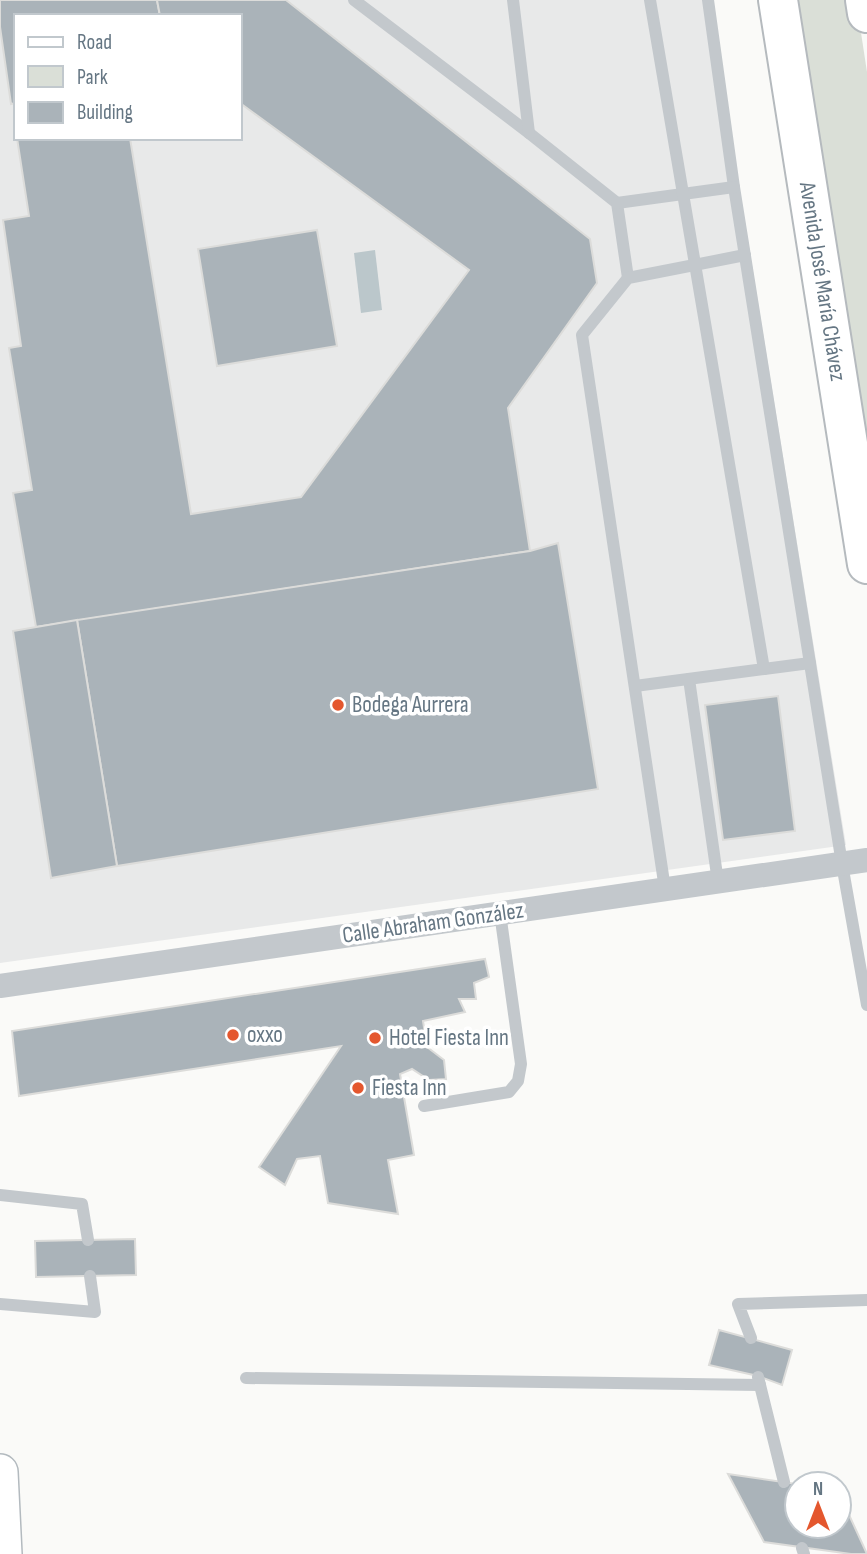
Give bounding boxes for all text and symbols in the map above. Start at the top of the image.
legend [14,14,242,140]
text: Road [77,30,112,55]
text: Park [77,65,108,90]
text: Building [77,100,133,125]
street label: Avenida José María Chávez [793,179,852,383]
place label: Bodega Aurrera [352,691,469,719]
marker: Bodega Aurrera [330,697,346,713]
street label: Calle Abraham González [341,896,525,950]
place label: oxxo [247,1021,283,1049]
place label: Hotel Fiesta Inn [389,1024,509,1052]
marker: oxxo [225,1027,241,1043]
marker: Hotel Fiesta Inn [367,1030,383,1046]
place label: Fiesta Inn [372,1074,447,1102]
marker: Fiesta Inn [350,1080,366,1096]
north arrow [783,1470,853,1540]
text: N [813,1478,823,1501]

